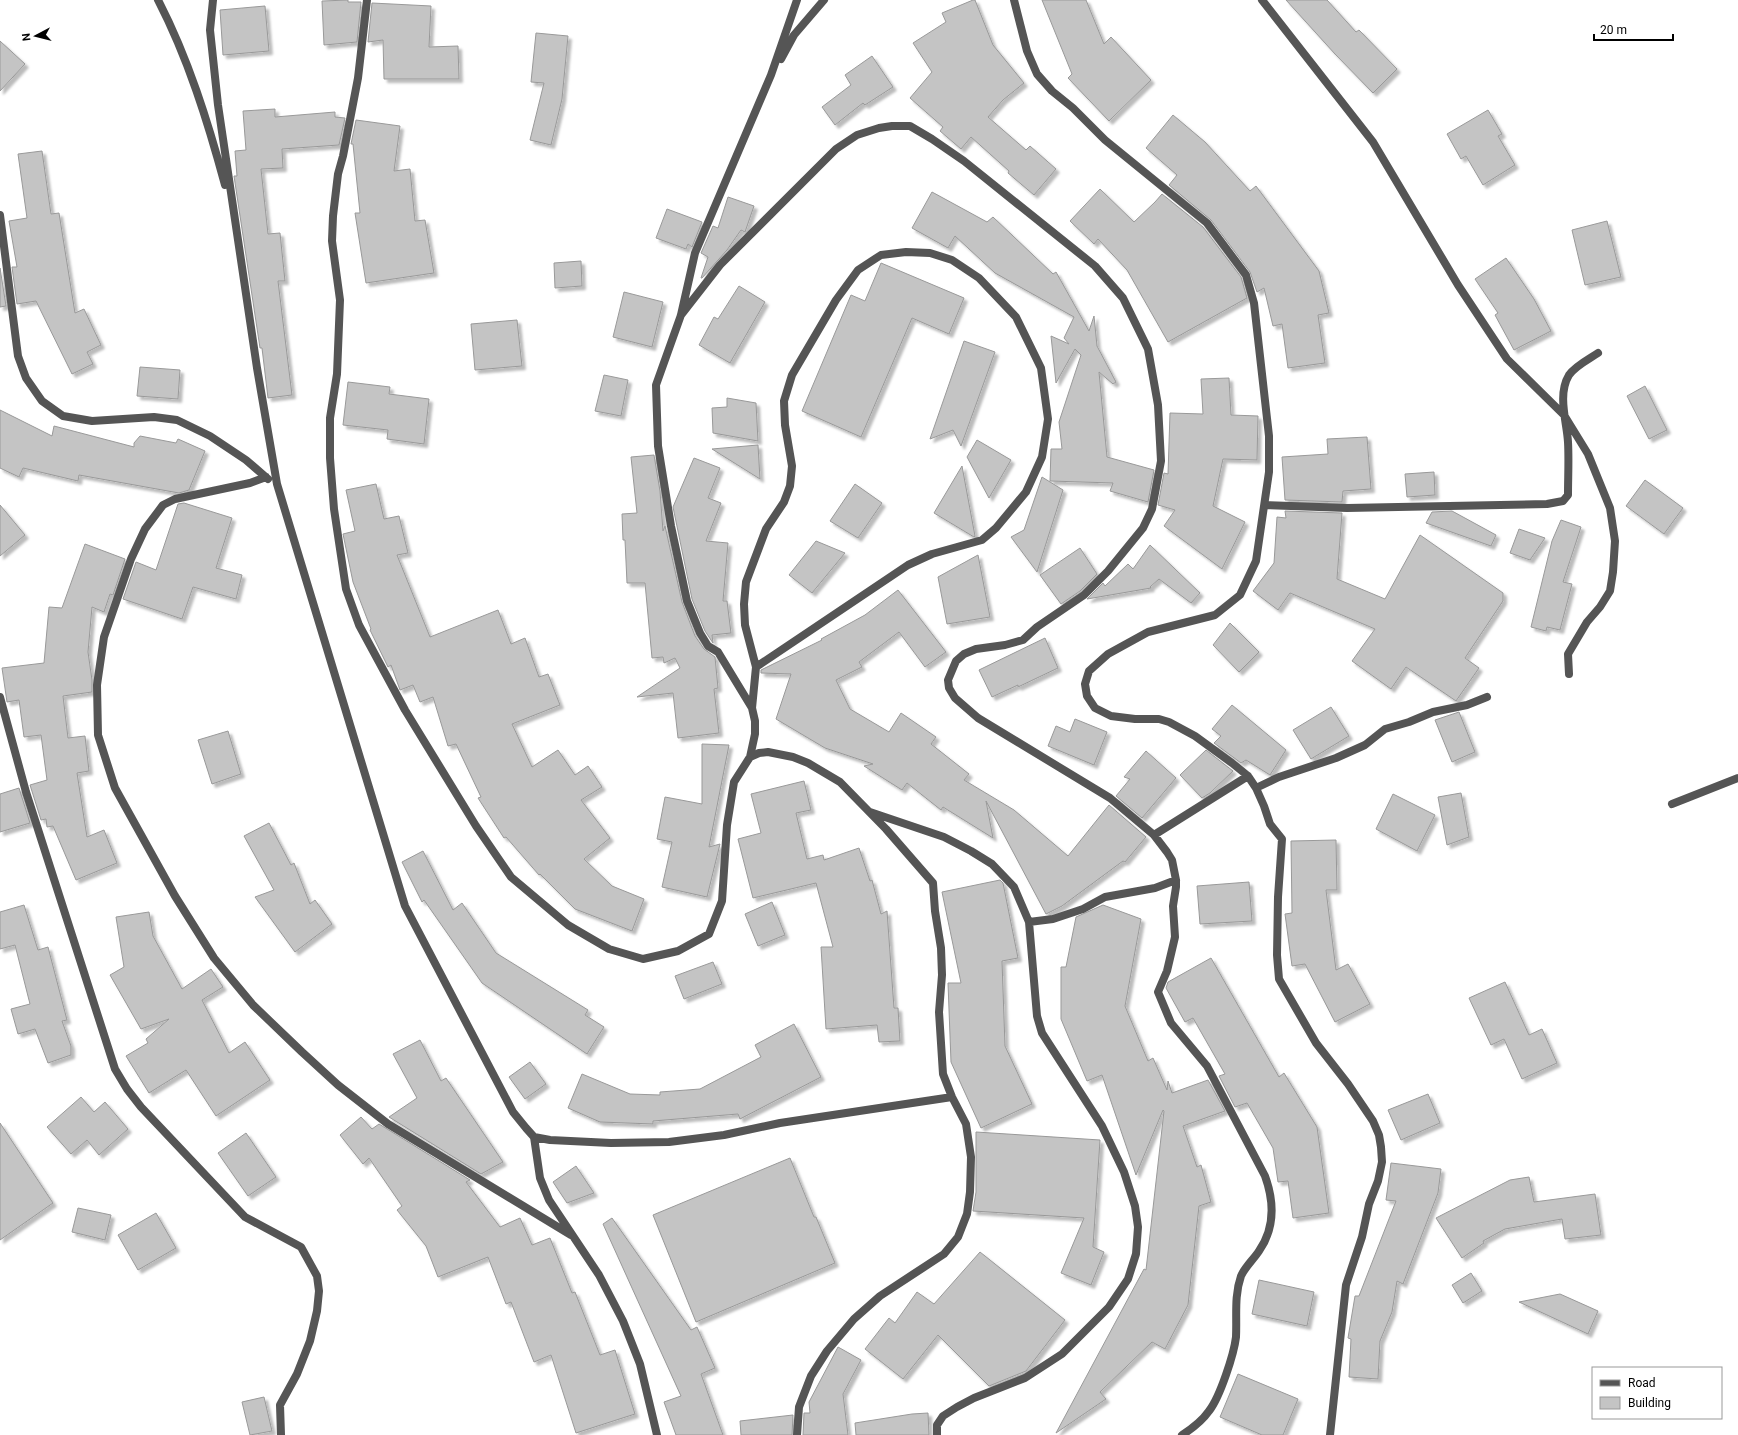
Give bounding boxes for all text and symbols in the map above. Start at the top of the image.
north arrow [16,16,56,56]
scale bar [1594,16,1673,42]
text: 20 m [1600,23,1627,37]
text: N [20,32,33,42]
legend [1592,1367,1722,1419]
text: Road [1628,1376,1656,1390]
text: Building [1628,1396,1671,1410]

